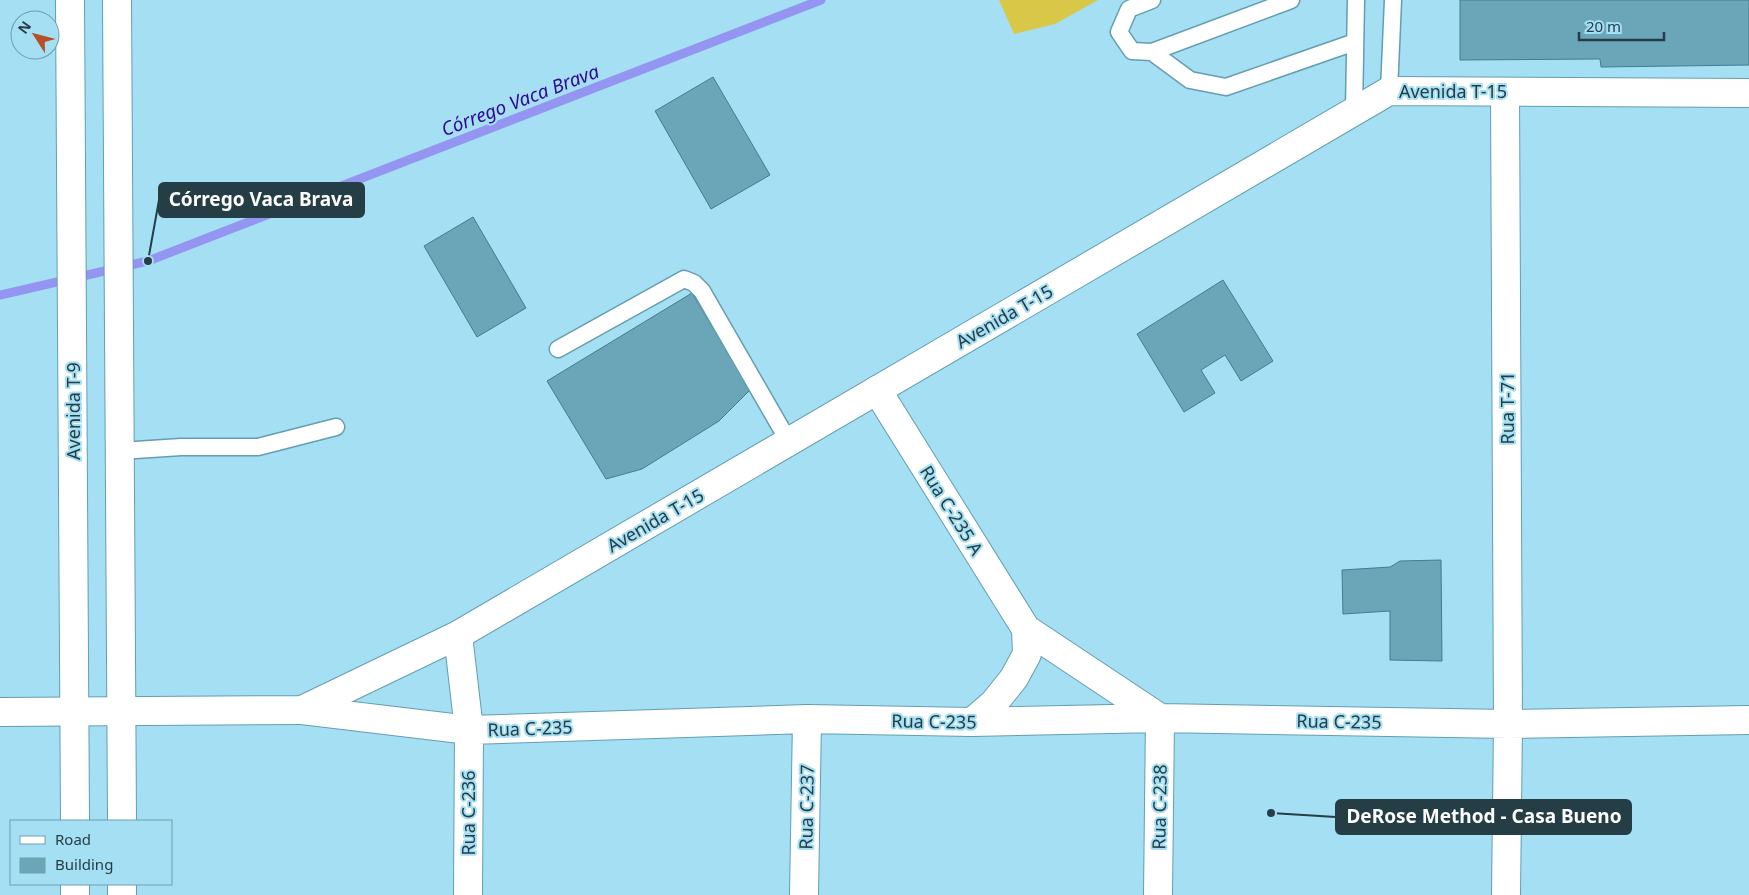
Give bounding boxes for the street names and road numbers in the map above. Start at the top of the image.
street label: Avenida T-15 [1399,79,1507,103]
street label: Avenida T-15 [951,279,1057,353]
street label: Avenida T-9 [61,362,85,460]
street label: Rua T-71 [1495,372,1519,444]
street label: Rua C-235 A [915,461,989,560]
street label: Avenida T-15 [602,483,708,557]
street label: Rua C-235 [891,708,977,734]
street label: Rua C-235 [1296,708,1382,734]
street label: Rua C-235 [487,715,573,741]
street label: Rua C-237 [793,764,819,850]
street label: Rua C-238 [1146,764,1172,850]
street label: Rua C-236 [456,770,480,856]

